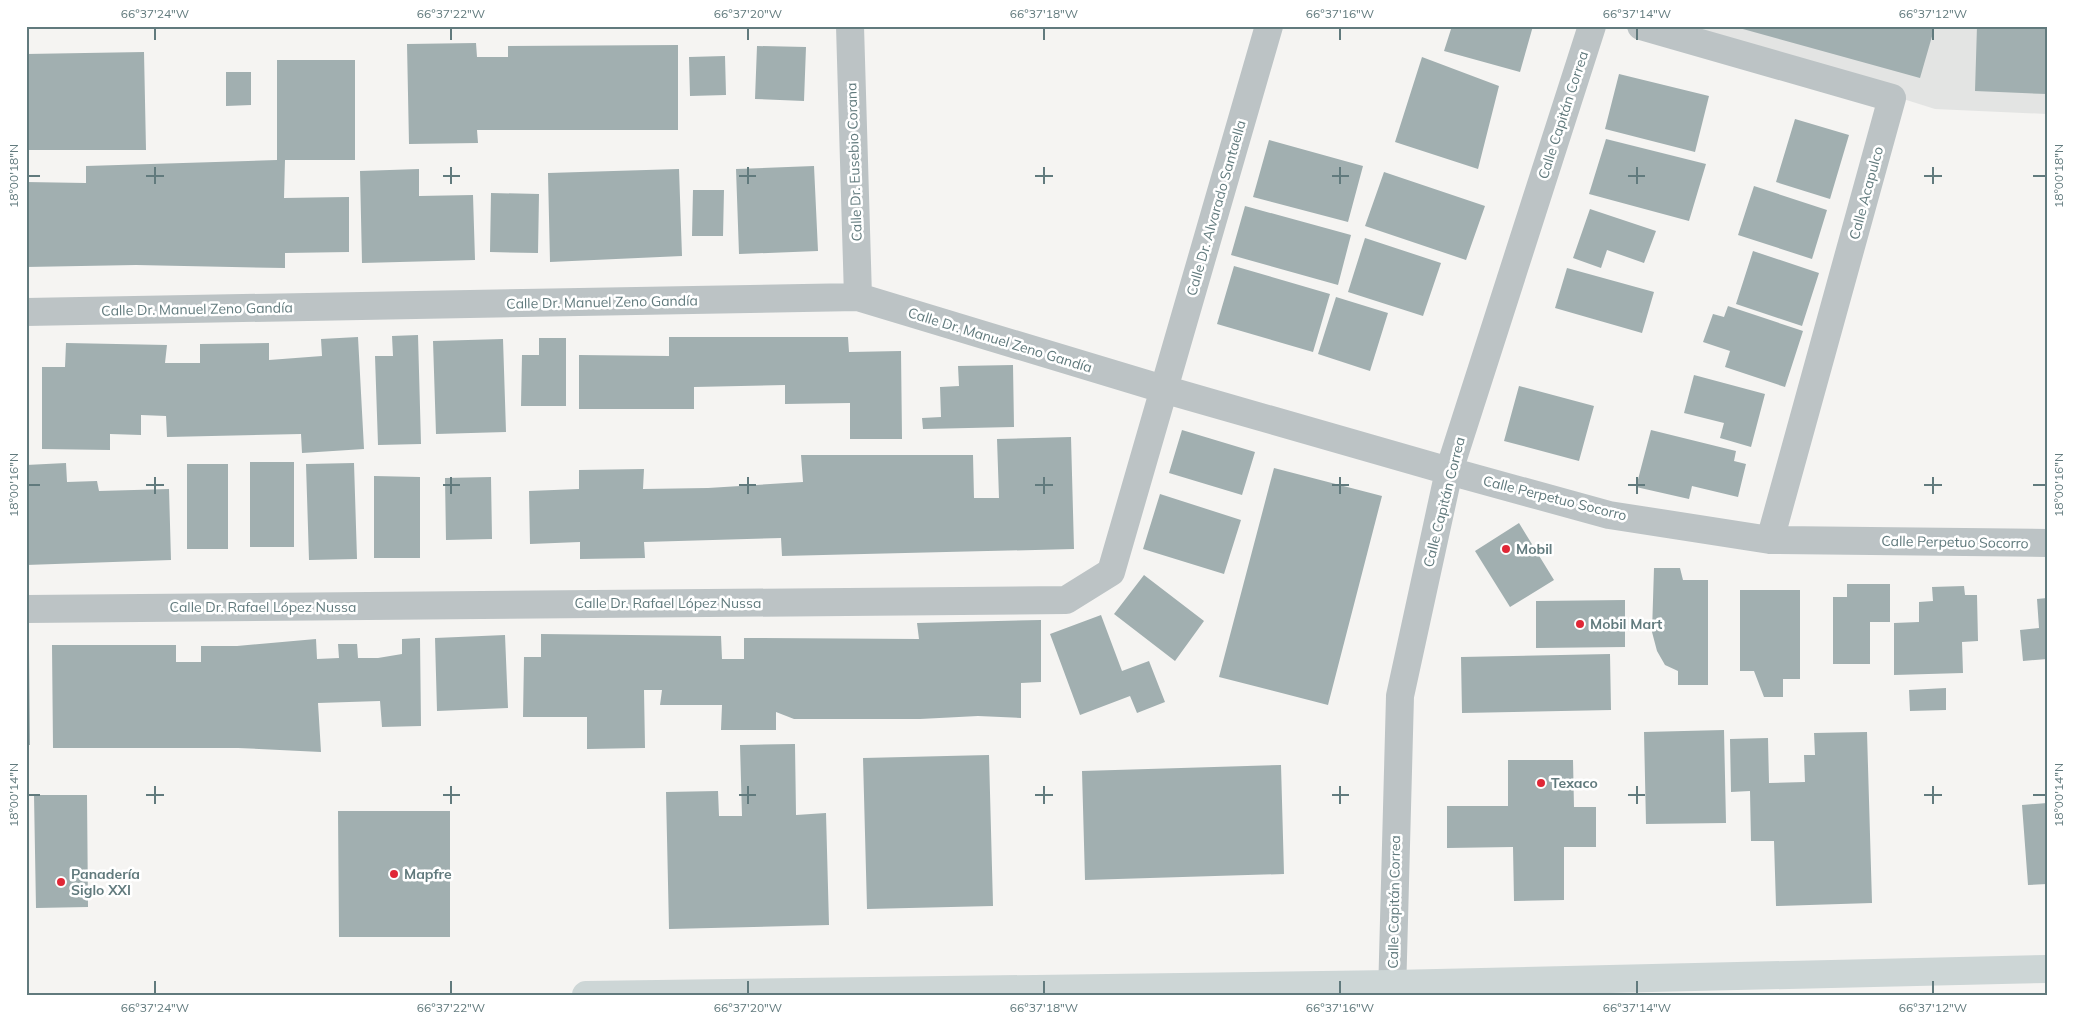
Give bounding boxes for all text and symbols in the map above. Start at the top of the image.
text: 66°37'24"W [121,6,189,21]
text: 66°37'22"W [417,6,485,21]
text: 66°37'20"W [714,6,782,21]
text: 66°37'18"W [1010,6,1078,21]
text: 66°37'16"W [1306,6,1374,21]
text: 66°37'14"W [1603,6,1671,21]
text: 66°37'12"W [1899,6,1967,21]
street label: Calle Capitán Correa [1534,49,1592,181]
street label: Calle Dr. Eusebio Corana [842,82,866,242]
street label: Calle Dr. Alvarado Santaella [1182,118,1250,298]
text: 18°00'18"N [6,144,21,208]
street label: Calle Acapulco [1845,144,1887,242]
text: 18°00'18"N [2051,144,2066,208]
street label: Calle Dr. Manuel Zeno Gandía [506,291,698,313]
street label: Calle Dr. Manuel Zeno Gandía [101,298,293,320]
street label: Calle Dr. Manuel Zeno Gandía [906,303,1094,377]
street label: Calle Capitán Correa [1419,435,1469,569]
text: 18°00'16"N [6,453,21,517]
text: 18°00'16"N [2051,453,2066,517]
street label: Calle Perpetuo Socorro [1481,471,1629,525]
street label: Calle Perpetuo Socorro [1881,532,2029,552]
place label: Mobil [1516,540,1552,558]
marker: Mobil [1500,543,1512,555]
street label: Calle Dr. Rafael López Nussa [575,594,761,612]
street label: Calle Dr. Rafael López Nussa [170,598,356,616]
place label: Mobil Mart [1590,615,1663,633]
marker: Mobil Mart [1574,618,1586,630]
text: 18°00'14"N [6,763,21,827]
text: 18°00'14"N [2051,763,2066,827]
place label: Texaco [1551,774,1598,792]
marker: Texaco [1535,777,1547,789]
street label: Calle Capitán Correa [1384,835,1404,969]
place label: Panadería Siglo XXI [71,865,140,899]
place label: Mapfre [404,865,452,883]
marker: Mapfre [388,868,400,880]
marker: Panadería Siglo XXI [55,876,67,888]
text: 66°37'24"W [121,1000,189,1015]
text: 66°37'22"W [417,1000,485,1015]
text: 66°37'20"W [714,1000,782,1015]
text: 66°37'18"W [1010,1000,1078,1015]
text: 66°37'16"W [1306,1000,1374,1015]
text: 66°37'14"W [1603,1000,1671,1015]
text: 66°37'12"W [1899,1000,1967,1015]

